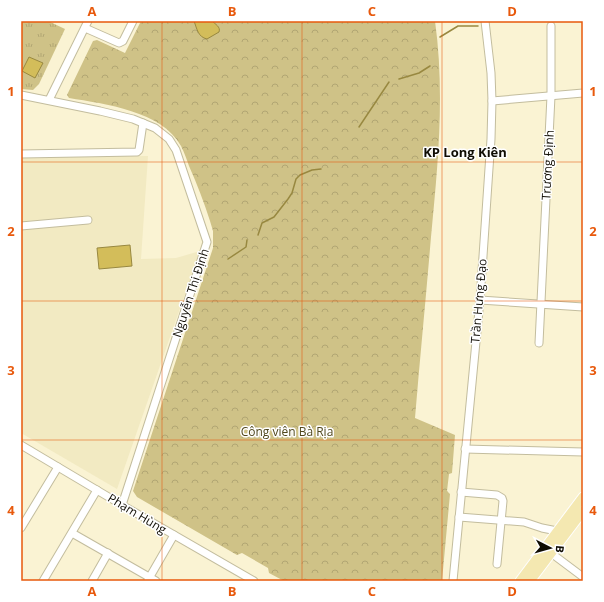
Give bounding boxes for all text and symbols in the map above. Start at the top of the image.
text: A [88,2,97,20]
text: B [228,2,237,20]
text: C [368,2,376,20]
text: D [507,2,517,20]
text: 1 [7,82,15,100]
text: 1 [589,82,597,100]
street label: Trương Định [537,129,558,200]
district label: KP Long Kiên [423,143,507,161]
text: 2 [7,222,15,240]
text: 2 [589,222,597,240]
street label: Nguyễn Thị Định [168,246,213,340]
street label: Trần Hưng Đạo [466,258,491,344]
text: 3 [7,361,15,379]
text: 3 [589,361,597,379]
park label: Công viên Bà Rịa [241,423,333,440]
street label: Phạm Hùng [105,489,170,538]
text: 4 [7,501,15,519]
text: 4 [589,501,597,519]
north arrow [530,528,570,568]
text: B [553,545,568,554]
text: A [88,582,97,600]
text: B [228,582,237,600]
text: C [368,582,376,600]
text: D [507,582,517,600]

